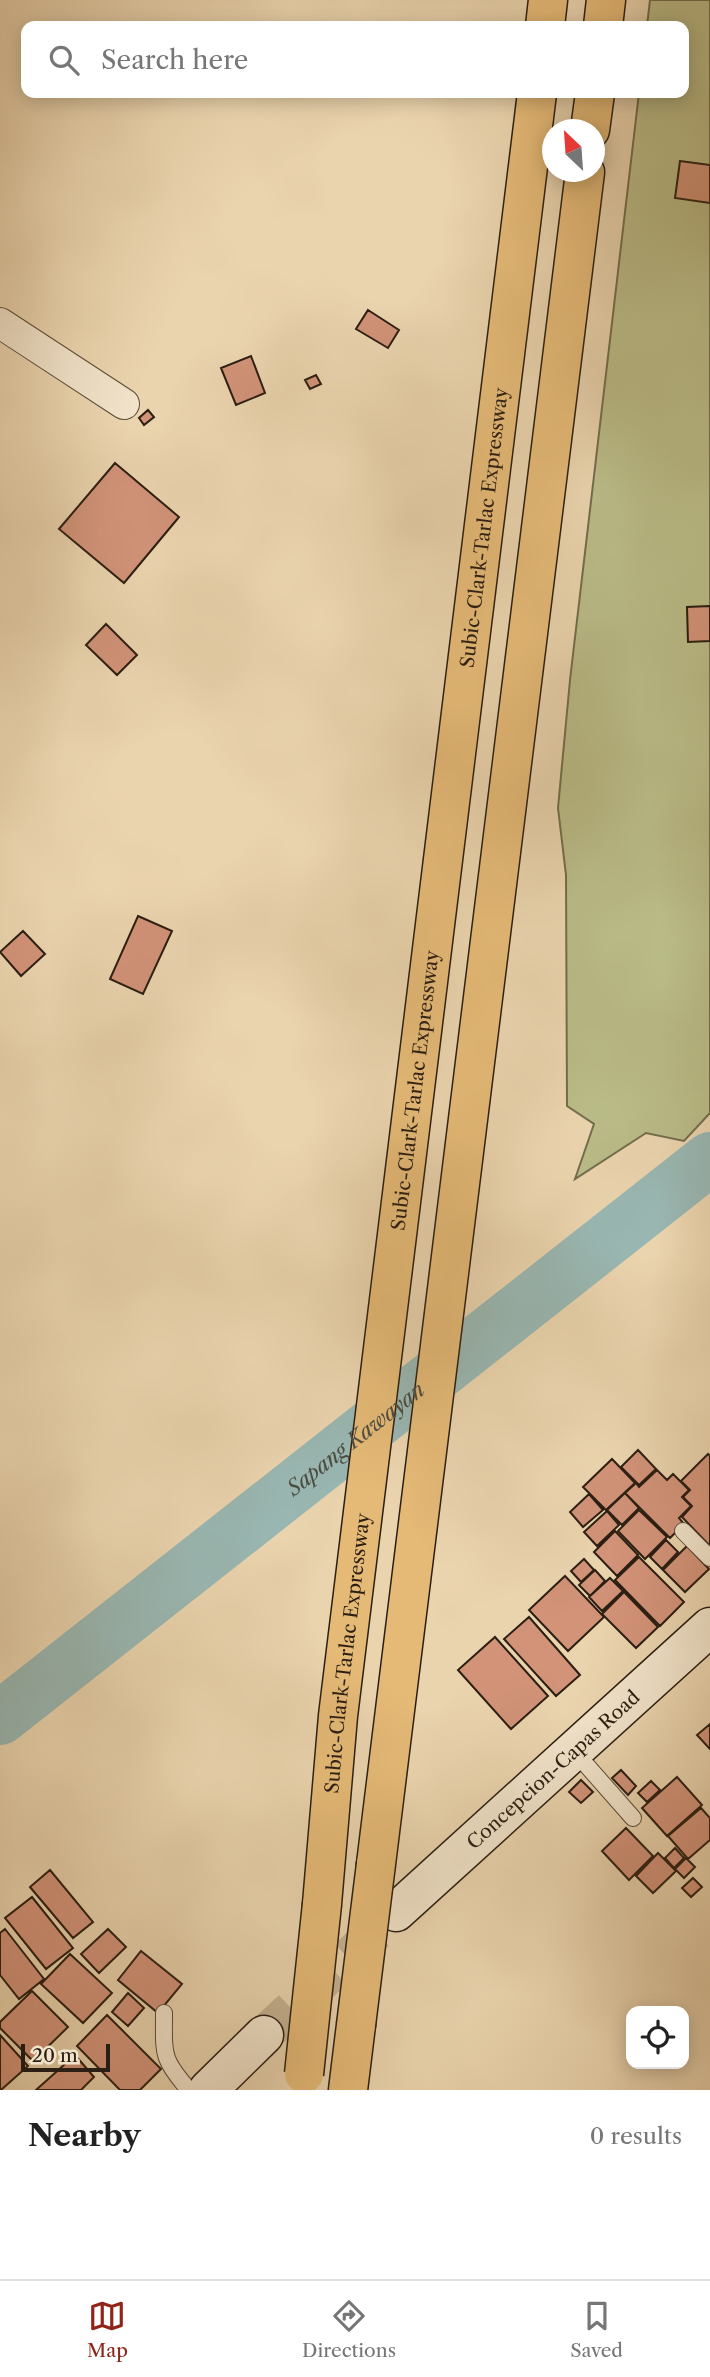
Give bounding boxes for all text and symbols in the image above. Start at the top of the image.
search box [21,21,689,98]
icon: search [45,41,83,79]
text: Search here [101,44,248,76]
north arrow [542,119,605,182]
street label: Subic-Clark-Tarlac Expressway [455,386,512,669]
street label: Subic-Clark-Tarlac Expressway [386,949,443,1232]
water label: Sapang Kawayan [280,1377,429,1501]
street label: Subic-Clark-Tarlac Expressway [320,1511,374,1794]
street label: Concepcion-Capas Road [462,1685,644,1854]
map controls [626,2006,689,2069]
button: locate [626,2006,689,2069]
scale bar [21,2041,110,2073]
text: 20 m [32,2044,78,2067]
text: Nearby [28,2117,141,2154]
text: 0 results [590,2122,682,2150]
tab: Map [87,2297,128,2362]
tab: Directions [302,2297,396,2362]
tab: Saved [570,2297,623,2362]

